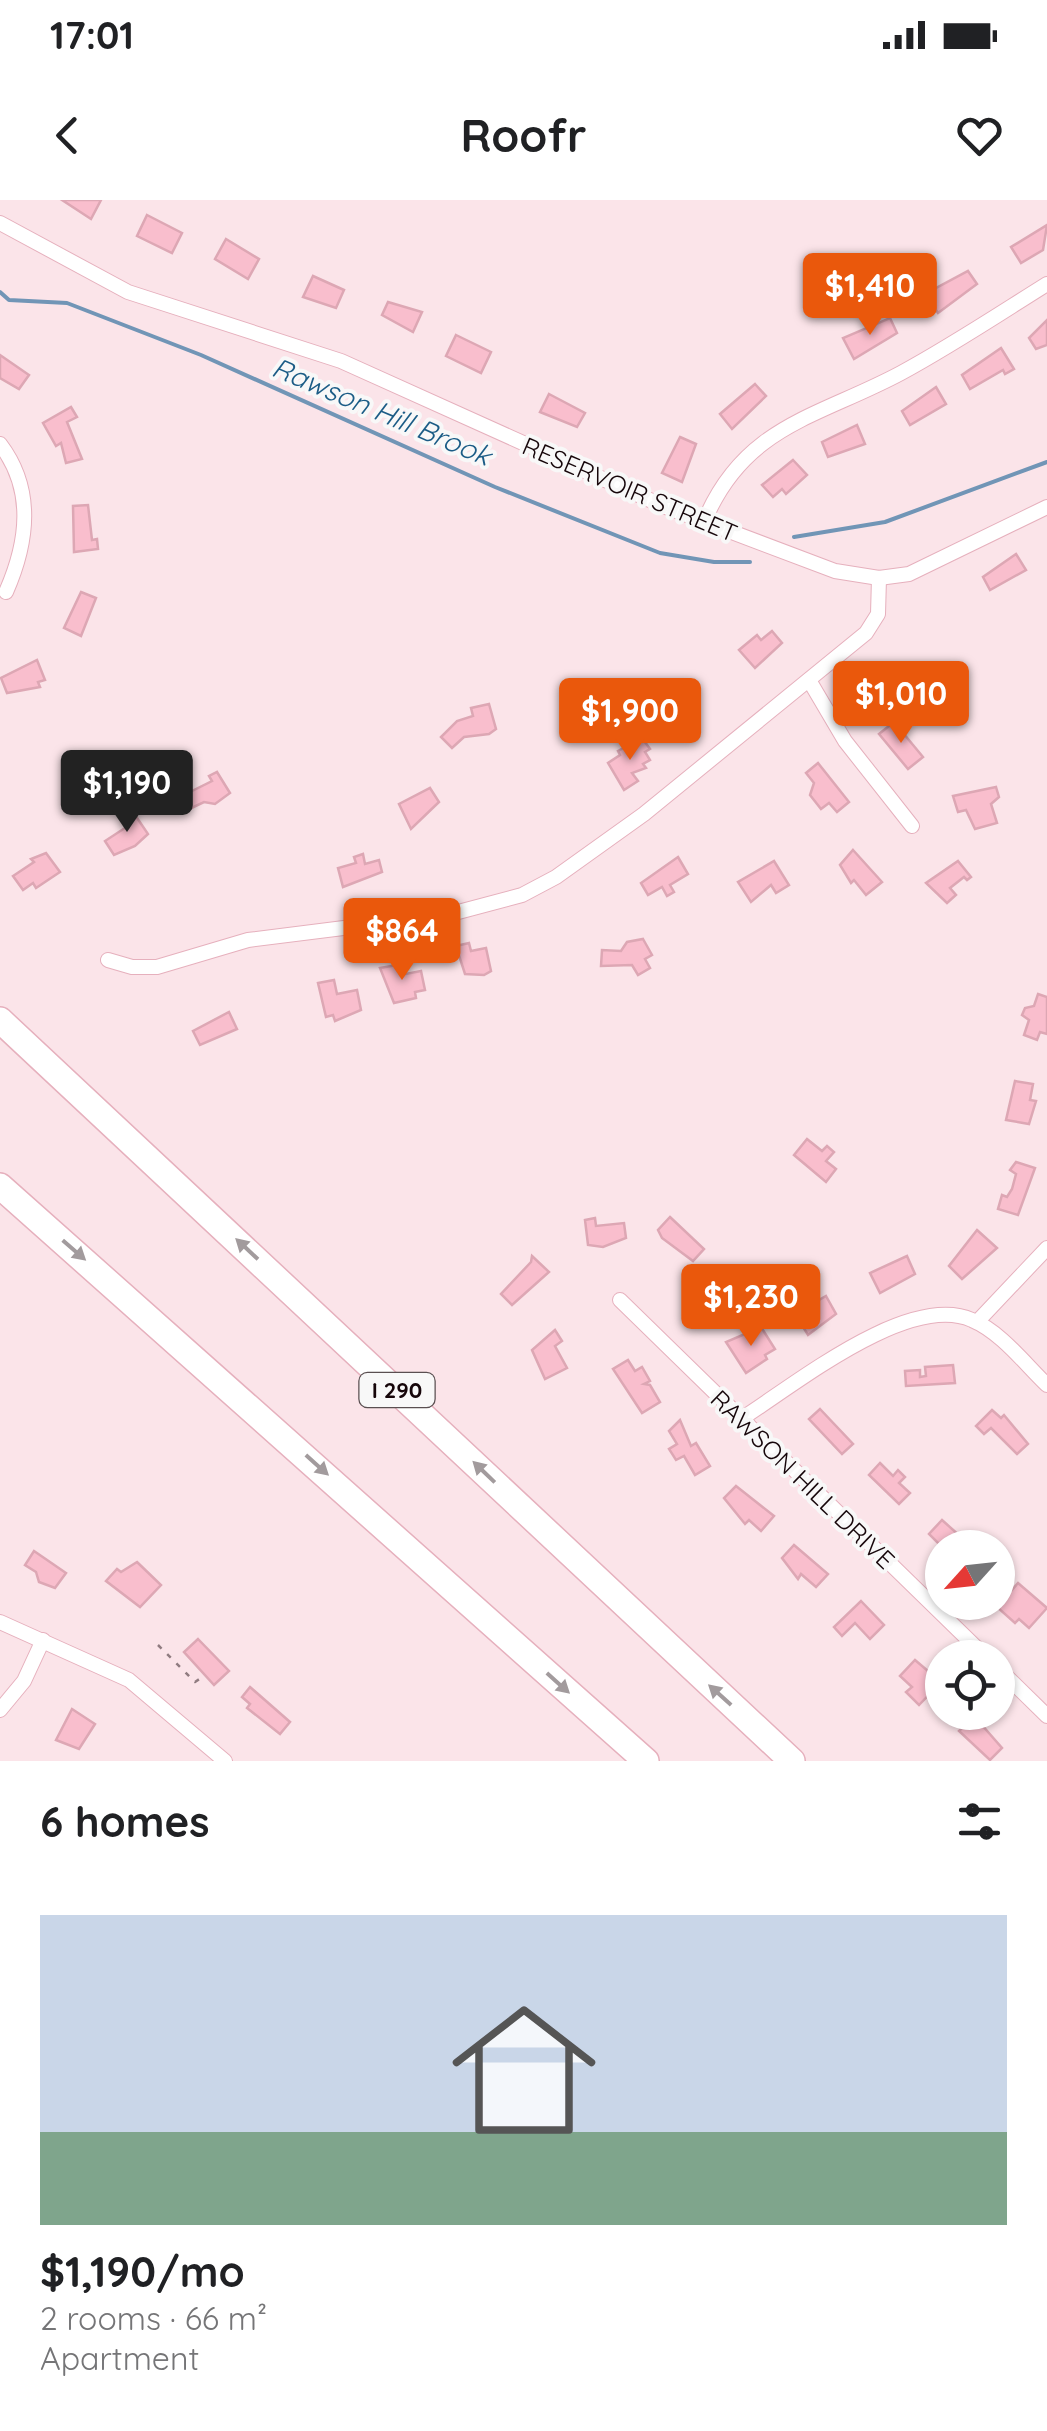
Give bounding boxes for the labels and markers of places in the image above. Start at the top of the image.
pin: $1,410 [789,253,951,338]
pin: $1,010 [820,661,982,746]
pin: $1,900 [549,678,711,763]
pin: $1,190 [46,750,208,835]
pin: $864 [343,898,461,983]
pin: $1,230 [670,1264,832,1349]

